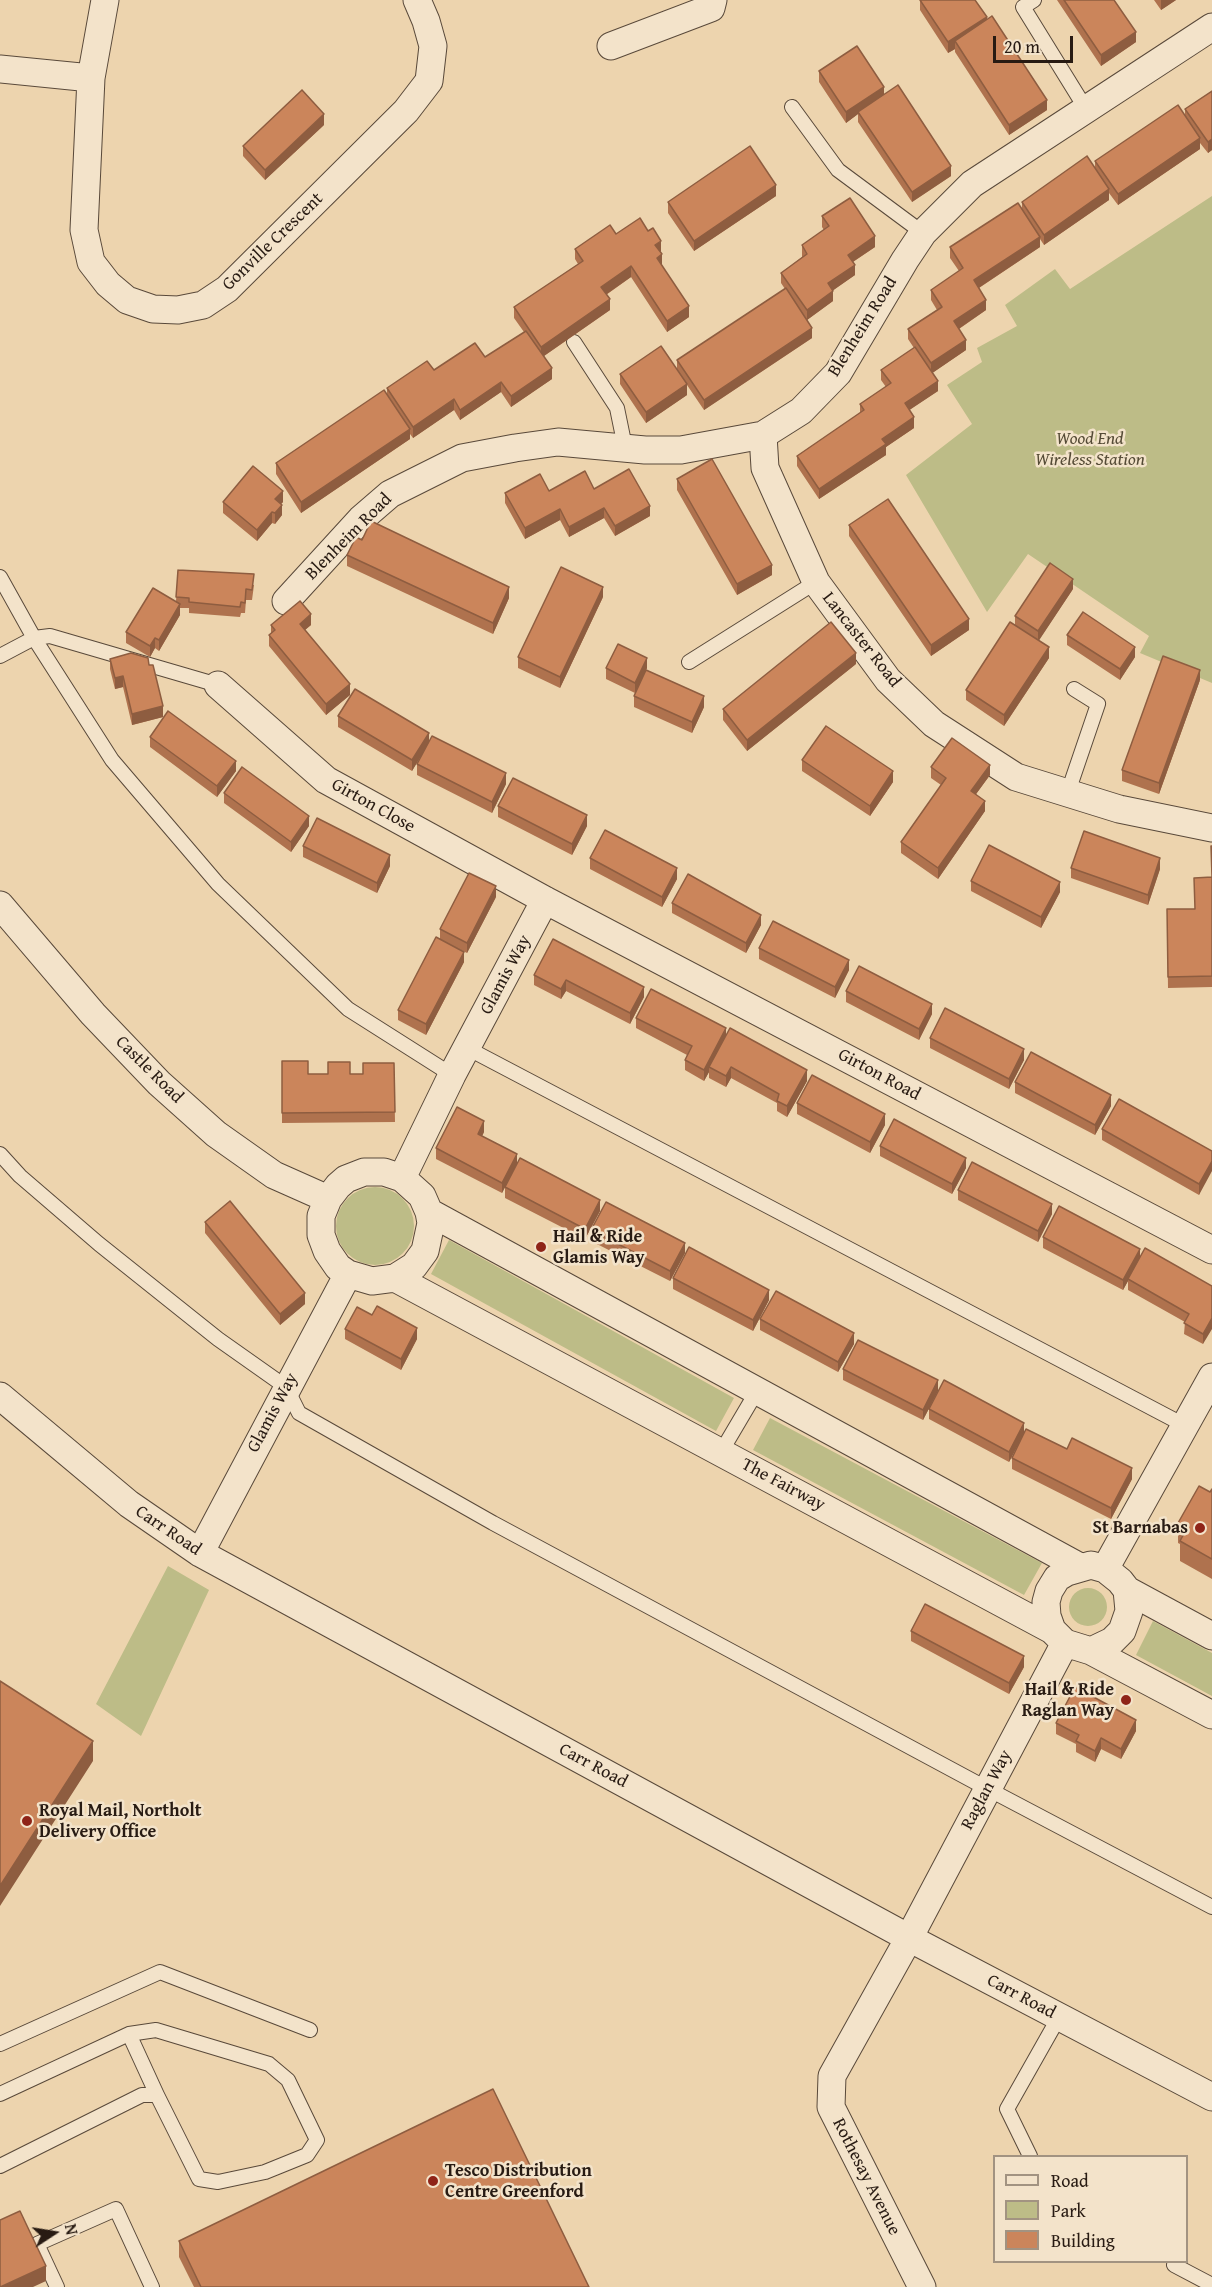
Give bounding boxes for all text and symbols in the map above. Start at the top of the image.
scale bar [996,24,1076,62]
text: 20 m [1004,33,1040,60]
street label: Gonville Crescent [218,188,328,296]
street label: Blenheim Road [824,273,902,381]
park label: Wood End Wireless Station [1035,428,1145,470]
street label: Blenheim Road [301,489,397,585]
street label: Lancaster Road [817,588,905,692]
street label: Girton Close [327,774,419,838]
street label: Glamis Way [476,931,536,1019]
street label: Castle Road [111,1032,187,1108]
street label: Girton Road [834,1044,924,1106]
place label: Hail & Ride Glamis Way [553,1226,645,1268]
marker: Hail & Ride Glamis Way [534,1240,548,1254]
street label: Glamis Way [243,1369,303,1457]
street label: The Fairway [737,1454,829,1516]
street label: Carr Road [131,1501,205,1561]
place label: St Barnabas [1092,1517,1188,1539]
marker: St Barnabas [1193,1521,1207,1535]
place label: Hail & Ride Raglan Way [1022,1679,1114,1722]
marker: Hail & Ride Raglan Way [1119,1693,1133,1707]
street label: Carr Road [555,1739,631,1793]
street label: Raglan Way [957,1746,1017,1834]
place label: Royal Mail, Northolt Delivery Office [39,1800,202,1842]
marker: Royal Mail, Northolt Delivery Office [20,1814,34,1828]
street label: Carr Road [983,1970,1059,2024]
street label: Rothesay Avenue [827,2115,905,2239]
legend [993,2155,1188,2263]
place label: Tesco Distribution Centre Greenford [445,2160,592,2202]
text: Road [1051,2167,1089,2194]
marker: Tesco Distribution Centre Greenford [426,2174,440,2188]
text: Park [1051,2197,1086,2224]
north arrow [24,2203,84,2263]
text: N [59,2222,84,2237]
text: Building [1051,2227,1115,2254]

